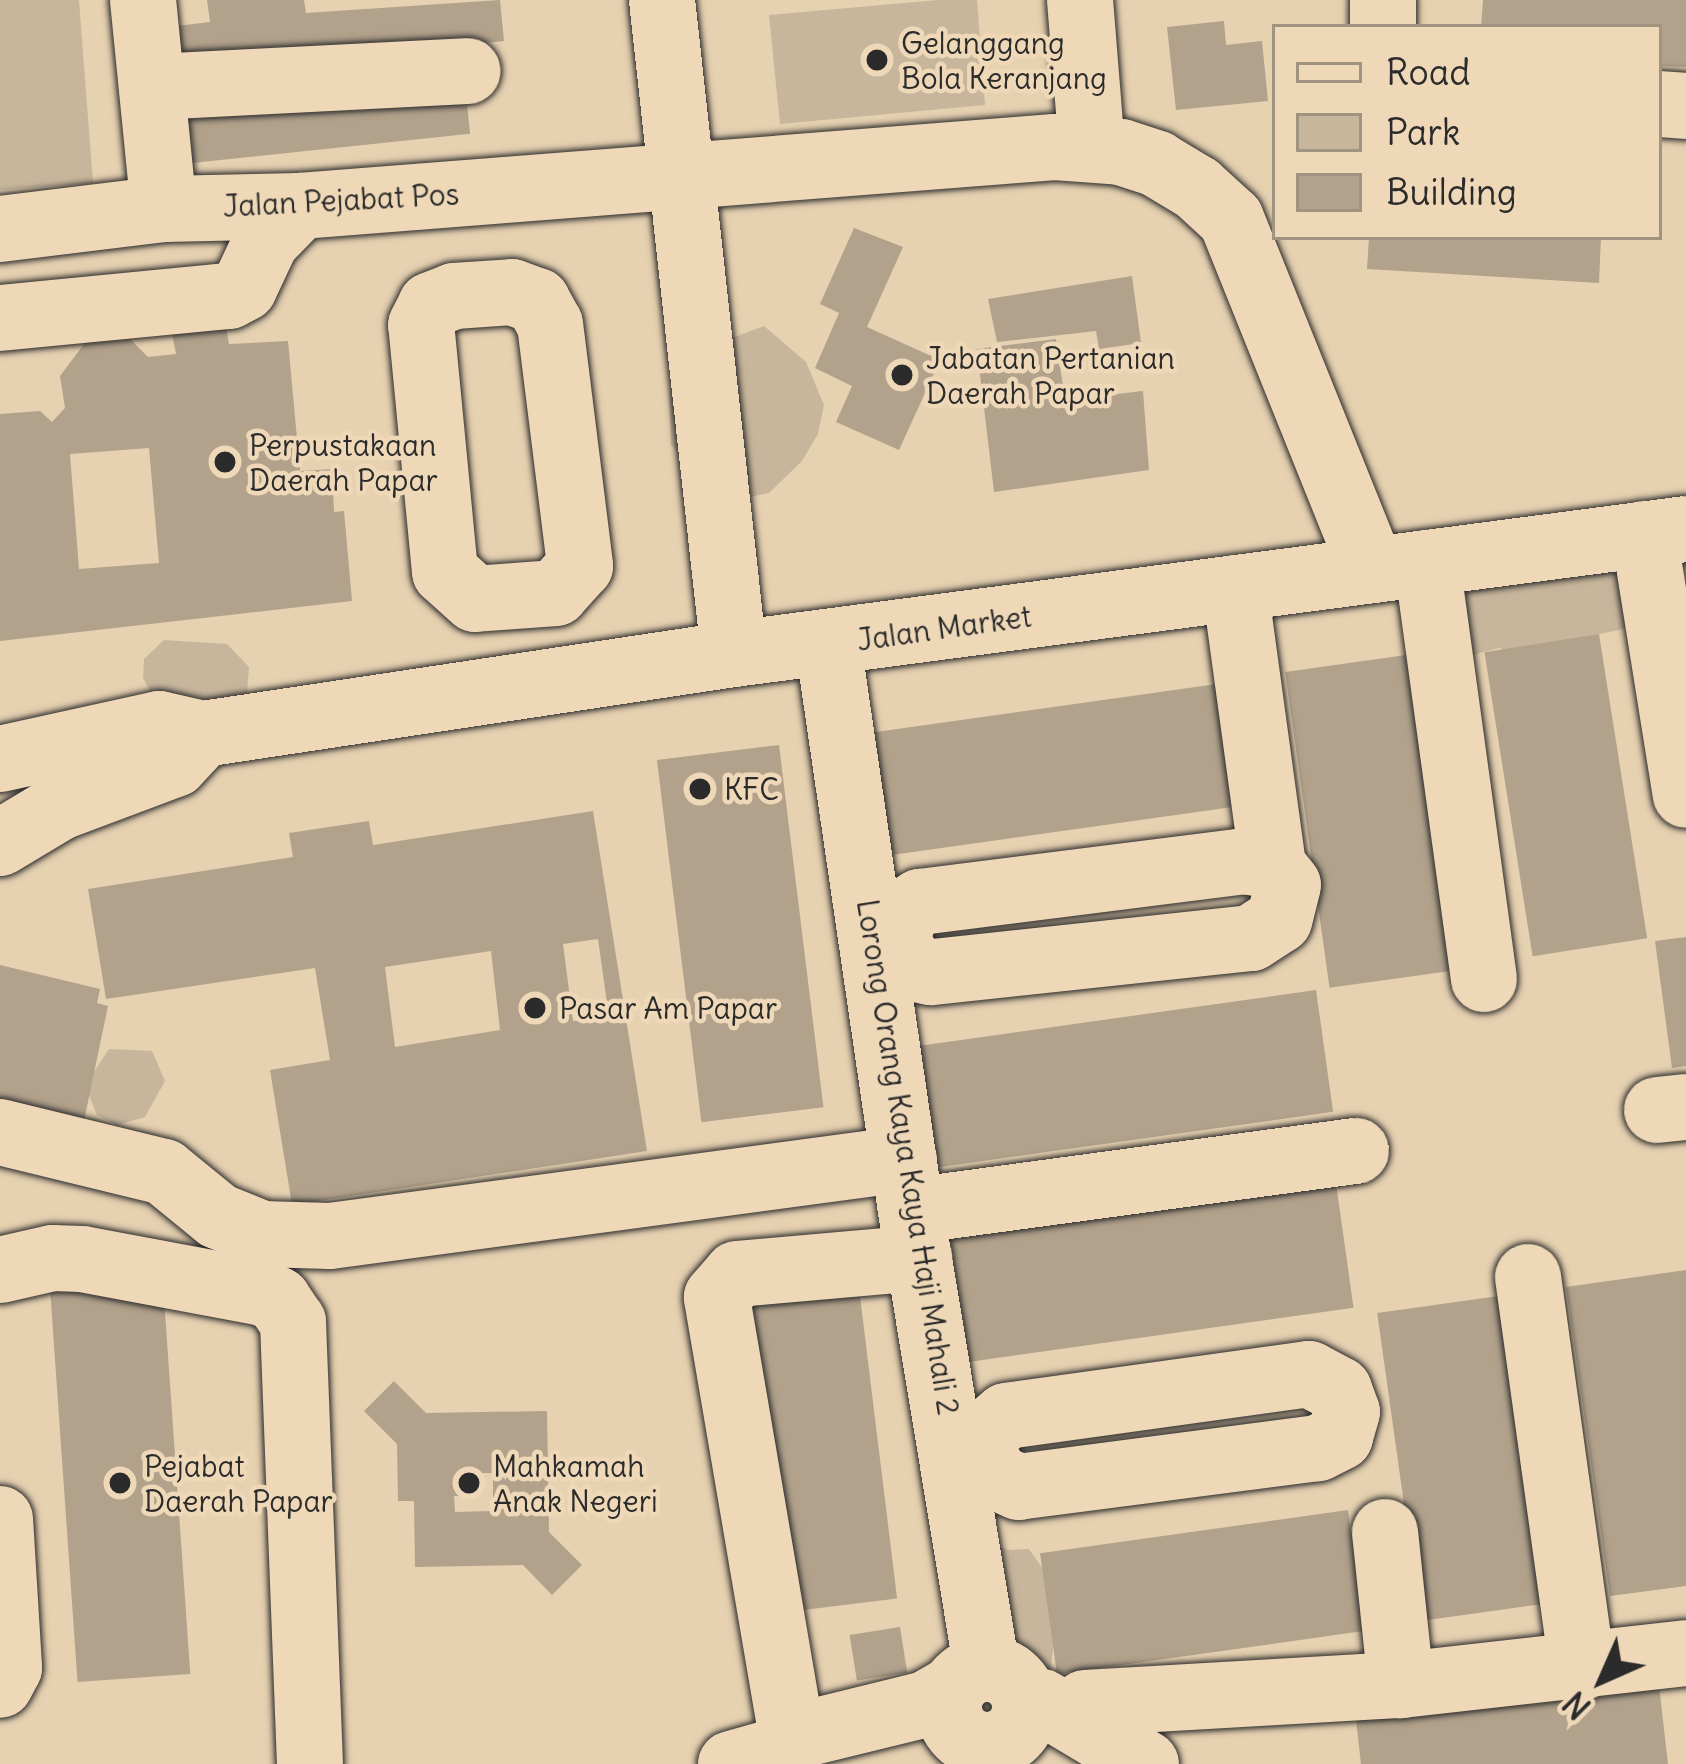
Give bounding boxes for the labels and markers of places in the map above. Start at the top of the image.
place label: Gelanggang Bola Keranjang [901,25,1107,96]
marker: Gelanggang Bola Keranjang [864,47,890,73]
place label: Jabatan Pertanian Daerah Papar [926,340,1175,410]
marker: Jabatan Pertanian Daerah Papar [889,362,915,388]
place label: Perpustakaan Daerah Papar [249,427,438,498]
marker: Perpustakaan Daerah Papar [212,449,238,475]
place label: KFC [724,771,779,807]
marker: KFC [687,776,713,802]
place label: Pasar Am Papar [559,990,777,1026]
marker: Pasar Am Papar [522,995,548,1021]
place label: Pejabat Daerah Papar [144,1448,333,1518]
place label: Mahkamah Anak Negeri [493,1448,658,1518]
marker: Pejabat Daerah Papar [107,1470,133,1496]
marker: Mahkamah Anak Negeri [456,1470,482,1496]

